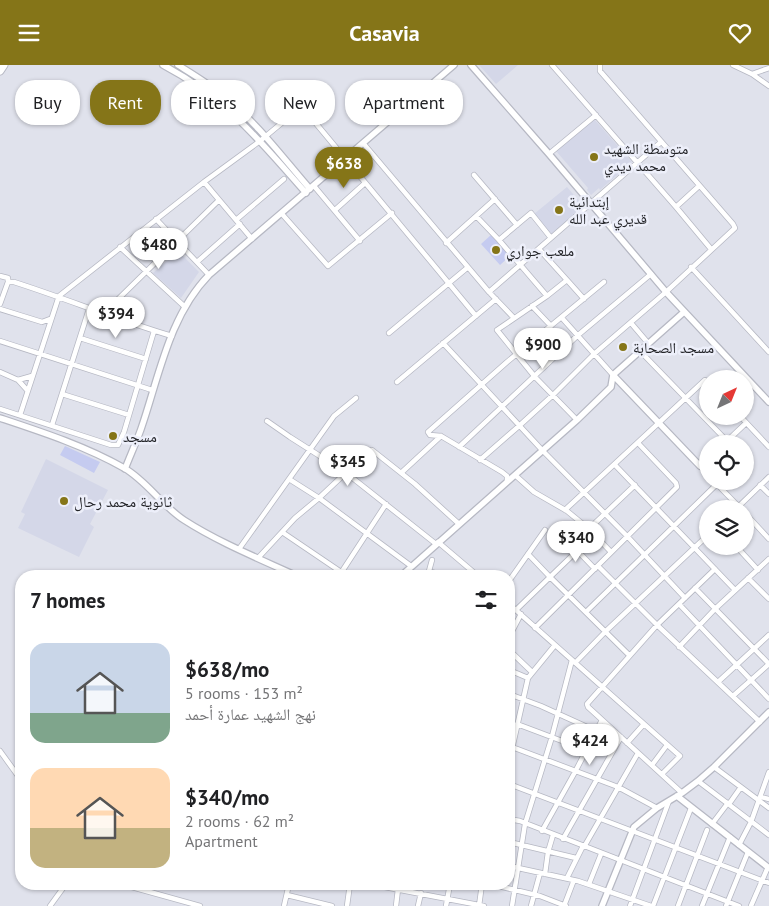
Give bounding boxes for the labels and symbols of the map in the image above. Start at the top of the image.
place label: متوسطة الشهيد محمد ديدي [604,139,688,177]
pin: $638 [314,147,374,189]
marker: متوسطة الشهيد محمد ديدي [588,151,600,163]
place label: إبتدائية قديري عبد الله [569,192,647,230]
marker: إبتدائية قديري عبد الله [553,204,565,216]
pin: $480 [129,227,189,270]
place label: ملعب جواري [506,241,574,262]
marker: ملعب جواري [490,244,502,256]
pin: $394 [86,297,146,339]
pin: $900 [513,327,573,370]
place label: مسجد الصحابة [633,338,714,357]
marker: مسجد الصحابة [617,341,629,353]
north arrow [699,370,754,425]
place label: مسجد [123,427,157,446]
marker: مسجد [107,430,119,442]
pin: $345 [318,445,378,487]
place label: ثانوية محمد رحال [74,492,172,512]
marker: ثانوية محمد رحال [58,495,70,507]
pin: $340 [546,521,606,563]
pin: $424 [560,723,620,766]

